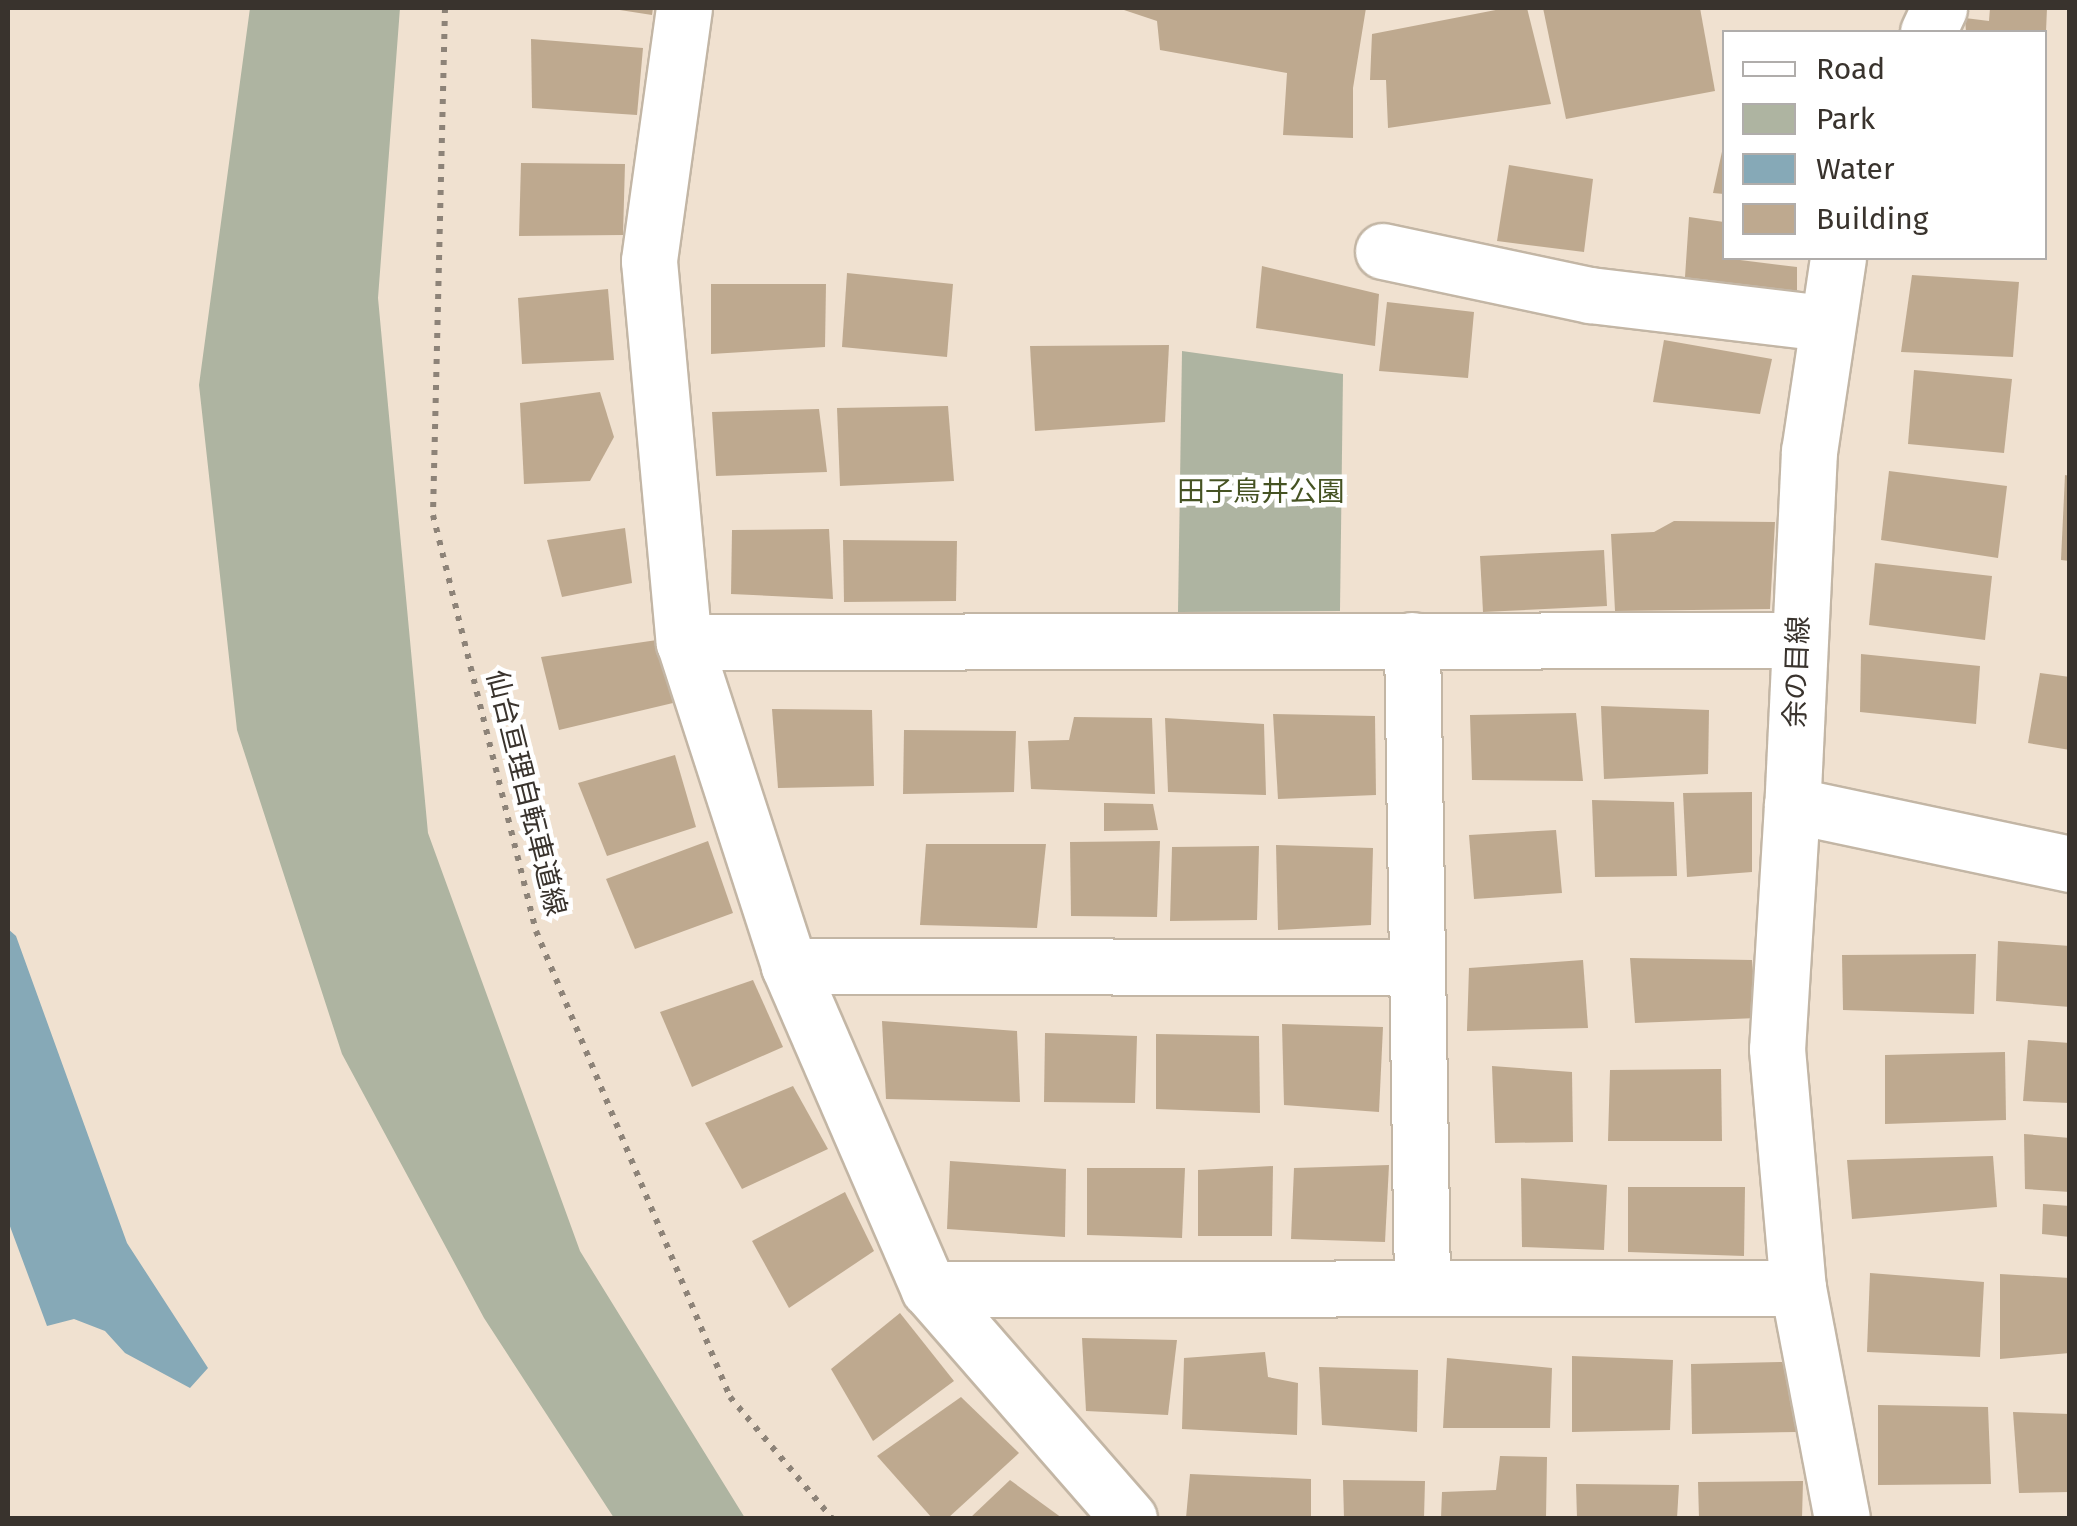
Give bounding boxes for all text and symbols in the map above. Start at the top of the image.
legend [1722,30,2047,260]
text: Road [1816,51,1885,87]
text: Park [1816,101,1875,137]
text: Water [1816,151,1895,187]
text: Building [1816,201,1928,237]
park label: 田子鳥井公園 [1177,475,1345,509]
street label: 余の目線 [1778,615,1816,729]
street label: 仙台亘理自転車道線 [479,667,573,919]

